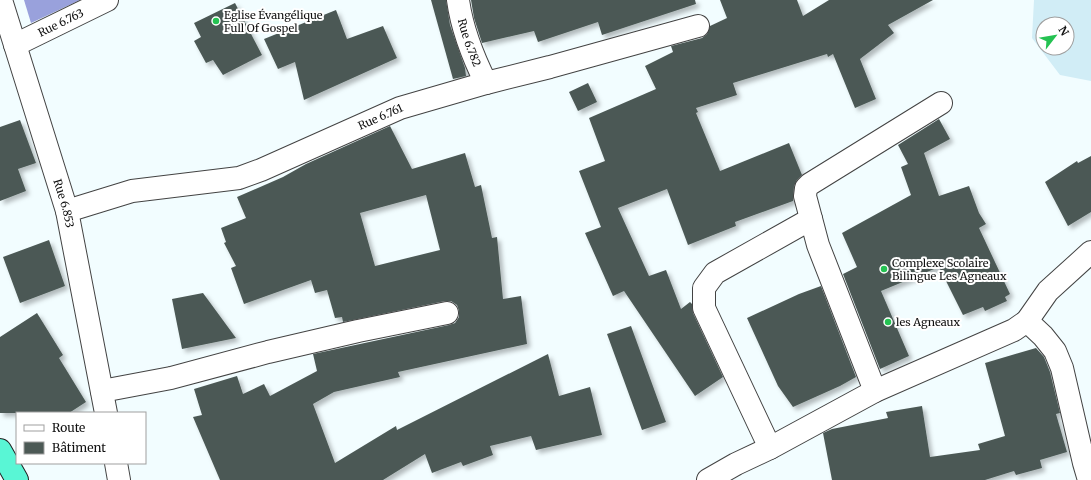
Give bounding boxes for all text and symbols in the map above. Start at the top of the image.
street label: Rue 6.763 [36,6,86,40]
place label: Eglise Évangélique Full Of Gospel [224,8,323,35]
marker: Eglise Évangélique Full Of Gospel [211,16,221,26]
north arrow [1035,16,1075,56]
street label: Rue 6.782 [455,17,484,69]
text: N [1055,24,1072,38]
street label: Rue 6.761 [356,101,405,133]
street label: Rue 6.853 [50,177,77,229]
place label: Complexe Scolaire Bilingue Les Agneaux [892,256,1007,283]
marker: Complexe Scolaire Bilingue Les Agneaux [879,264,889,274]
place label: les Agneaux [896,315,960,329]
marker: les Agneaux [883,317,893,327]
legend [16,412,146,464]
text: Route [52,420,85,435]
text: Bâtiment [52,440,106,455]

